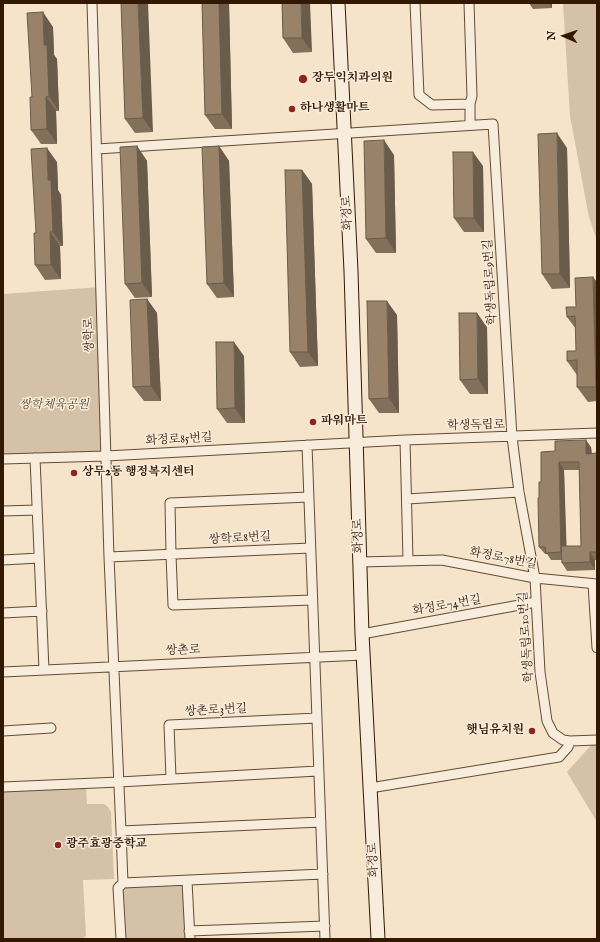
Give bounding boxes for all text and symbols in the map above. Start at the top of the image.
north arrow [544,16,584,56]
text: N [545,31,559,41]
place label: 장두익치과의원 [312,72,393,86]
marker: 장두익치과의원 [297,73,309,85]
place label: 하나생활마트 [300,102,370,116]
marker: 하나생활마트 [287,104,297,114]
street label: 화정로 [340,195,356,231]
street label: 학생독립로9번길 [482,238,500,326]
street label: 쌍학로 [82,317,98,353]
park label: 쌍학체육공원 [19,399,89,413]
place label: 파워마트 [321,415,367,429]
marker: 파워마트 [308,417,318,427]
street label: 학생독립로 [447,418,505,434]
street label: 화정로85번길 [145,431,213,449]
place label: 상무2동 행정복지센터 [82,466,195,480]
marker: 상무2동 행정복지센터 [69,468,79,478]
street label: 화정로 [351,518,367,554]
street label: 쌍학로8번길 [208,530,272,548]
street label: 화정로78번길 [468,545,538,573]
street label: 학생독립로10번길 [517,591,537,683]
street label: 화정로74번길 [412,593,482,619]
street label: 쌍촌로 [165,643,201,659]
street label: 쌍촌로3번길 [184,702,248,720]
place label: 햇님유치원 [466,724,524,738]
marker: 햇님유치원 [527,726,537,736]
place label: 광주효광중학교 [66,838,147,852]
marker: 광주효광중학교 [53,840,63,850]
street label: 화정로 [366,842,382,878]

